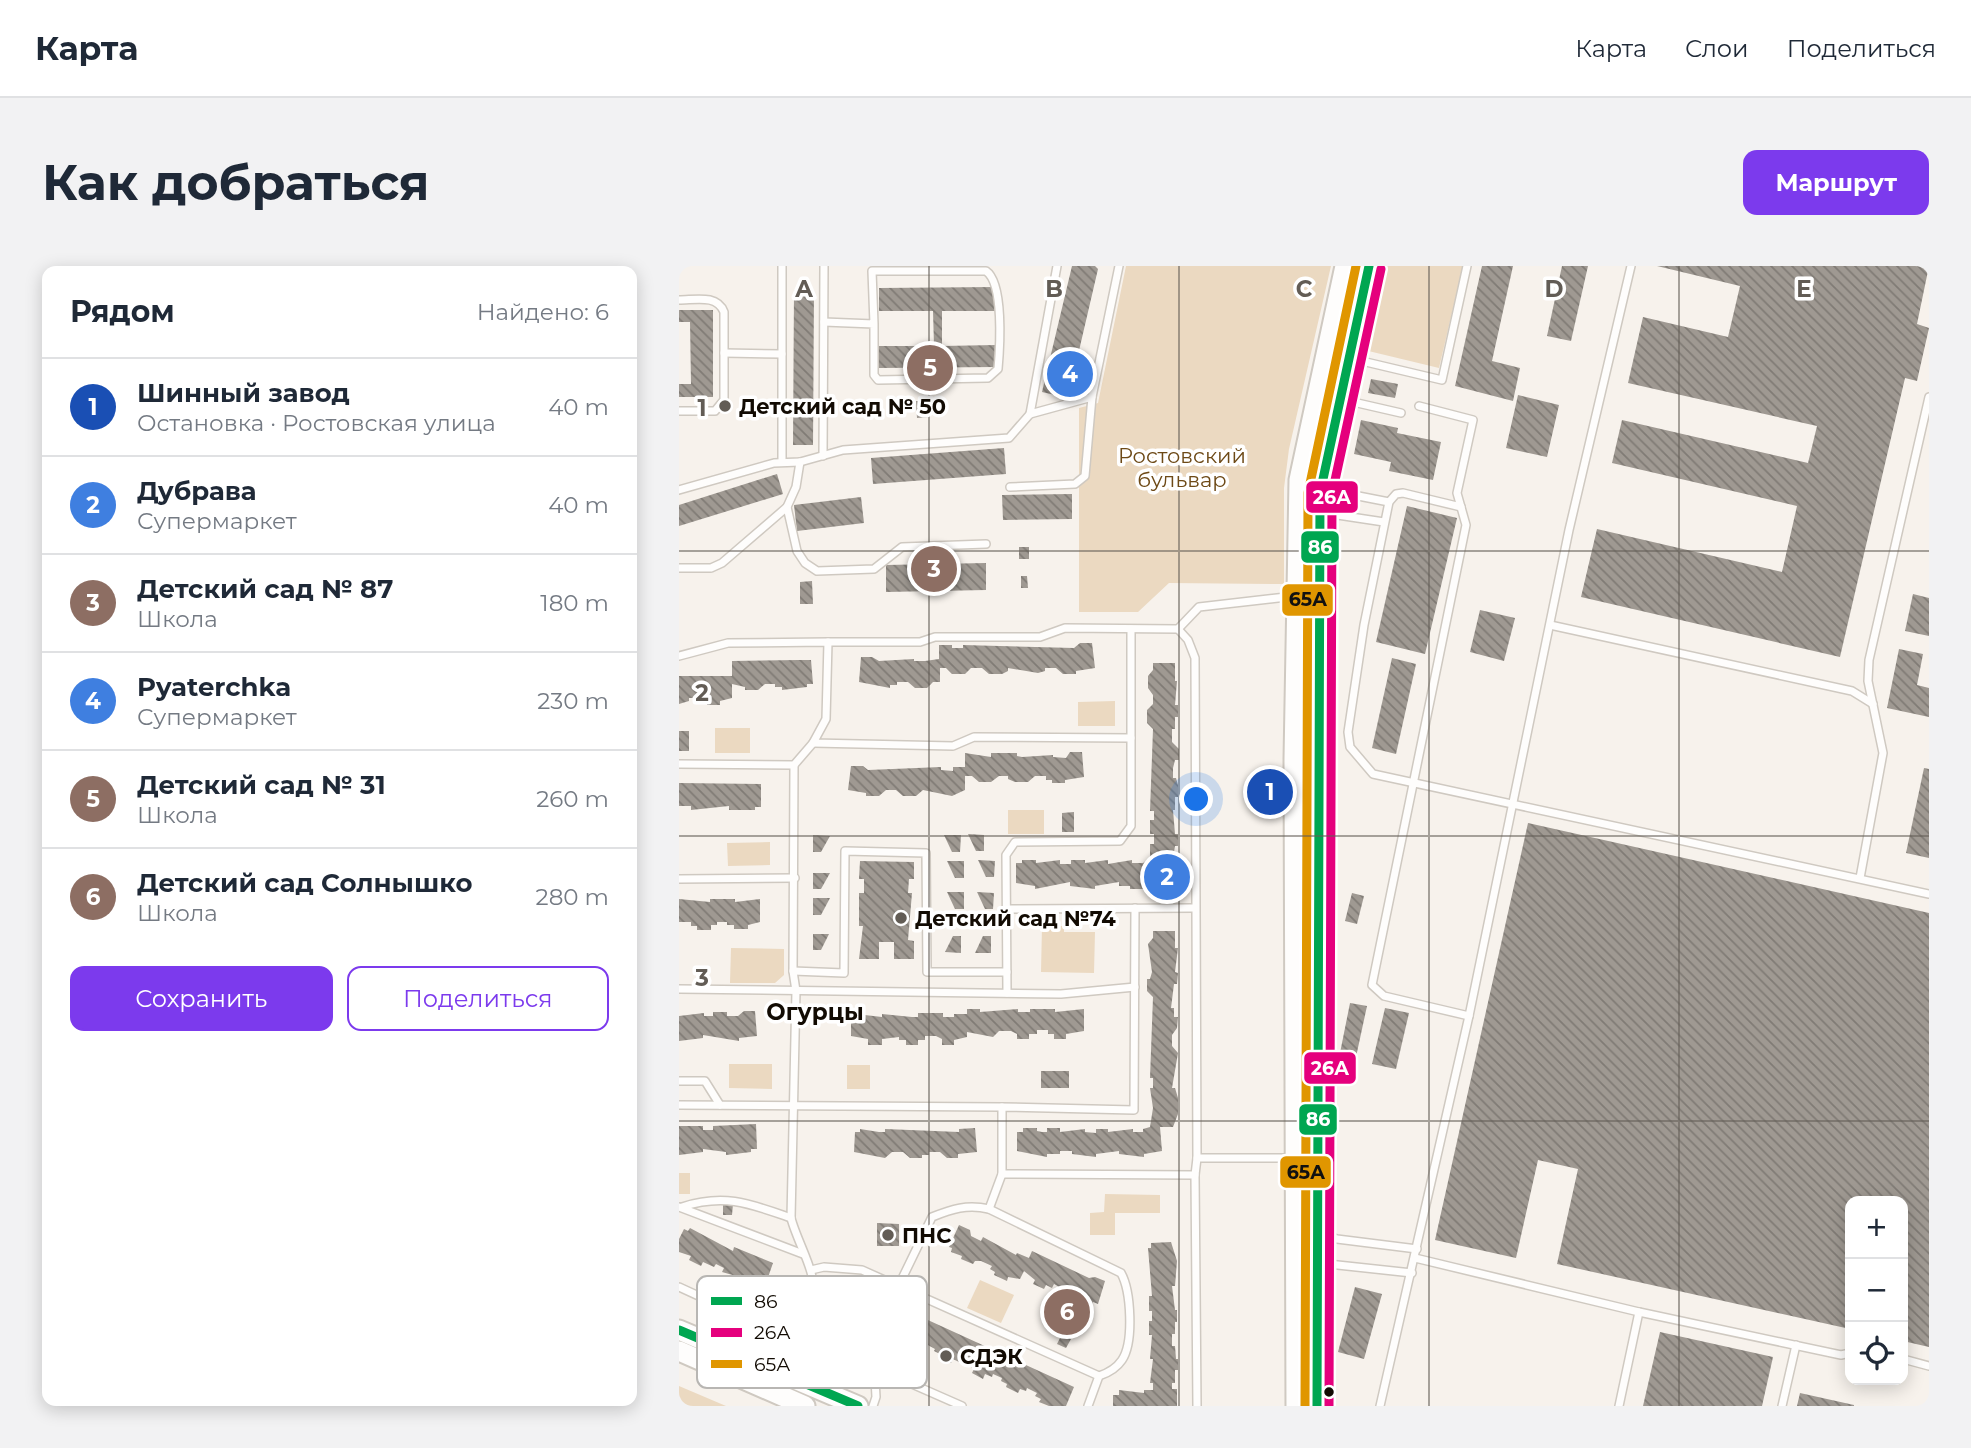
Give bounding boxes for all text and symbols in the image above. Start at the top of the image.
text: Карта [35,28,138,68]
text: Карта [1575,34,1647,63]
text: Слои [1685,34,1749,63]
text: Поделиться [1787,34,1936,63]
button: Маршрут [1743,150,1929,215]
text: Как добраться [42,153,430,212]
text: A [794,275,813,303]
text: B [1045,275,1063,303]
text: C [1296,275,1313,303]
text: D [1545,275,1564,303]
text: E [1796,275,1812,303]
text: Рядом [70,293,175,330]
text: Найдено: 6 [477,298,609,326]
pin: 5 [907,342,953,394]
pin: 4 [1047,348,1093,400]
text: Шинный завод [137,377,350,409]
text: 1 [88,393,98,421]
text: 40 m [548,393,609,421]
text: 1 [697,394,707,422]
place label: Детский сад № 50 [739,394,946,419]
marker: Детский сад № 50 [717,398,733,414]
text: Остановка · Ростовская улица [137,409,496,437]
park label: Ростовский бульвар [1118,443,1246,492]
text: Дубрава [137,475,257,507]
line badge: 26А [1305,480,1359,514]
text: 26А [1313,486,1352,509]
text: 2 [86,491,100,519]
text: 40 m [548,491,609,519]
text: Супермаркет [137,507,297,535]
line badge: 86 [1300,530,1340,564]
text: 86 [1308,536,1332,559]
pin: 3 [911,543,957,595]
text: Детский сад № 87 [137,573,393,605]
line badge: 65А [1281,583,1334,617]
text: 65А [1289,588,1328,611]
text: 3 [86,589,100,617]
text: 180 m [540,589,609,617]
text: Школа [137,605,218,633]
text: Pyaterchka [137,671,291,703]
text: 2 [695,679,709,707]
text: 4 [85,687,101,715]
text: 230 m [537,687,609,715]
text: Супермаркет [137,703,297,731]
pin: 1 [1247,766,1293,818]
text: Детский сад № 31 [137,769,386,801]
your location [1179,782,1213,816]
text: 5 [86,785,100,813]
text: 260 m [536,785,609,813]
text: Школа [137,801,218,829]
pin: 2 [1144,851,1190,903]
text: Детский сад Солнышко [137,867,473,899]
text: 6 [86,883,100,911]
text: 280 m [536,883,609,911]
text: Школа [137,899,218,927]
place label: Детский сад №74 [915,906,1116,931]
marker: Детский сад №74 [893,910,909,926]
text: 3 [694,964,709,992]
button: Сохранить [70,966,333,1031]
button: Поделиться [347,966,609,1031]
district label: Огурцы [766,998,864,1026]
line badge: 26А [1303,1051,1357,1085]
text: 26А [1311,1057,1350,1080]
line badge: 86 [1298,1103,1338,1136]
text: 86 [1306,1108,1330,1131]
line badge: 65А [1279,1155,1332,1189]
text: 65А [1287,1161,1326,1184]
map controls [1845,1196,1908,1385]
button: + [1845,1196,1908,1259]
place label: ПНС [902,1223,951,1248]
marker: ПНС [880,1227,896,1243]
button: − [1845,1259,1908,1322]
legend [697,1276,927,1388]
pin: 6 [1044,1286,1090,1338]
text: 86 [754,1290,778,1313]
text: 26А [754,1321,791,1344]
button: locate [1845,1322,1908,1385]
place label: СДЭК [960,1344,1023,1369]
marker: СДЭК [938,1348,954,1364]
text: 65А [754,1353,790,1376]
unlabelled marker [1322,1385,1336,1399]

